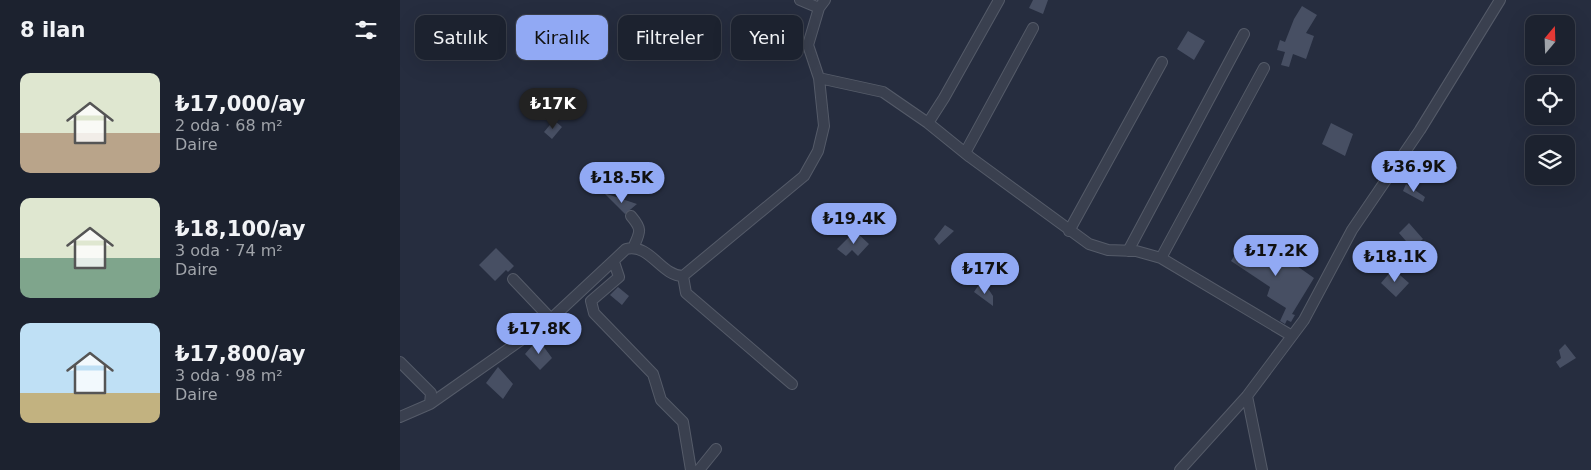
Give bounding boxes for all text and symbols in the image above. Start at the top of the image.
chip: Satılık [415,15,506,60]
chip: Kiralık [516,15,608,60]
chip: Filtreler [618,15,721,60]
chip: Yeni [731,15,803,60]
north arrow [1525,15,1575,65]
map controls [1525,15,1575,185]
icon: filters [352,16,380,44]
text: 8 ilan [20,18,85,42]
button: locate [1525,75,1575,125]
pin: ₺17K [523,88,583,130]
text: ₺17,000/ay [175,92,306,116]
icon: home [60,93,120,153]
text: ₺17K [530,94,576,113]
text: 2 oda · 68 m² [175,116,283,135]
text: Daire [175,135,218,154]
button: layers [1525,135,1575,185]
pin: ₺36.9K [1373,150,1455,193]
text: ₺36.9K [1382,157,1446,176]
pin: ₺18.5K [581,162,663,204]
text: ₺18.5K [590,168,654,187]
pin: ₺19.4K [813,202,895,245]
text: ₺19.4K [822,209,886,228]
text: ₺18,100/ay [175,217,306,241]
icon: home [60,218,120,278]
pin: ₺17.2K [1235,234,1317,277]
pin: ₺18.1K [1354,240,1436,283]
text: 3 oda · 74 m² [175,241,283,260]
text: ₺17.2K [1244,241,1308,260]
text: ₺18.1K [1363,247,1427,266]
pin: ₺17K [955,252,1015,295]
text: ₺17K [962,259,1008,278]
text: Daire [175,260,218,279]
pin: ₺17.8K [498,312,580,355]
text: ₺17.8K [507,319,571,338]
text: ₺17,800/ay [175,342,306,366]
icon: home [60,343,120,403]
text: 3 oda · 98 m² [175,366,283,385]
text: Daire [175,385,218,404]

